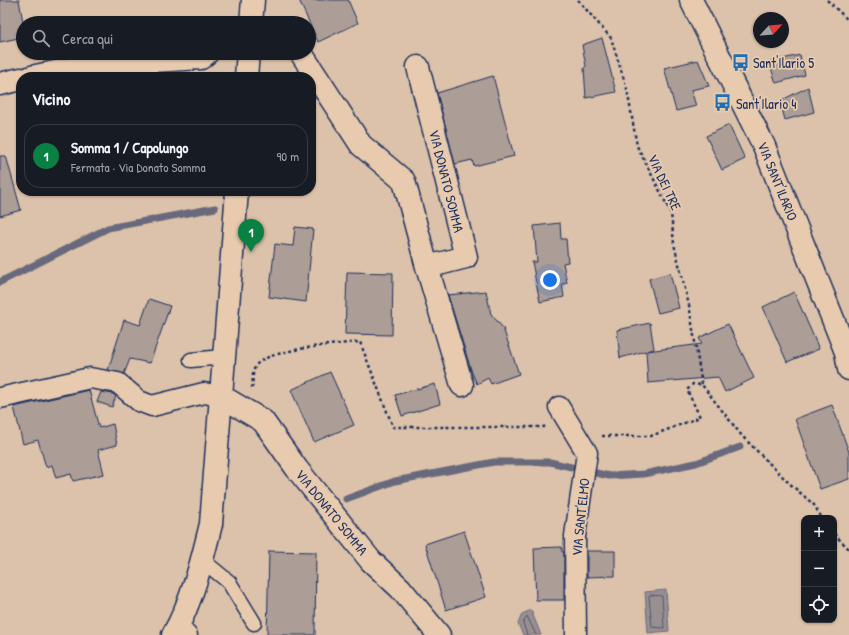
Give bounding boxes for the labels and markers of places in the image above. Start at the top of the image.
bus stop icon: Sant'Ilario 5 [730,52,750,72]
place label: Sant'Ilario 5 [753,53,814,72]
bus stop icon: Sant'Ilario 4 [713,93,733,113]
place label: Sant'Ilario 4 [736,94,797,113]
pin: 1 [238,219,264,252]

